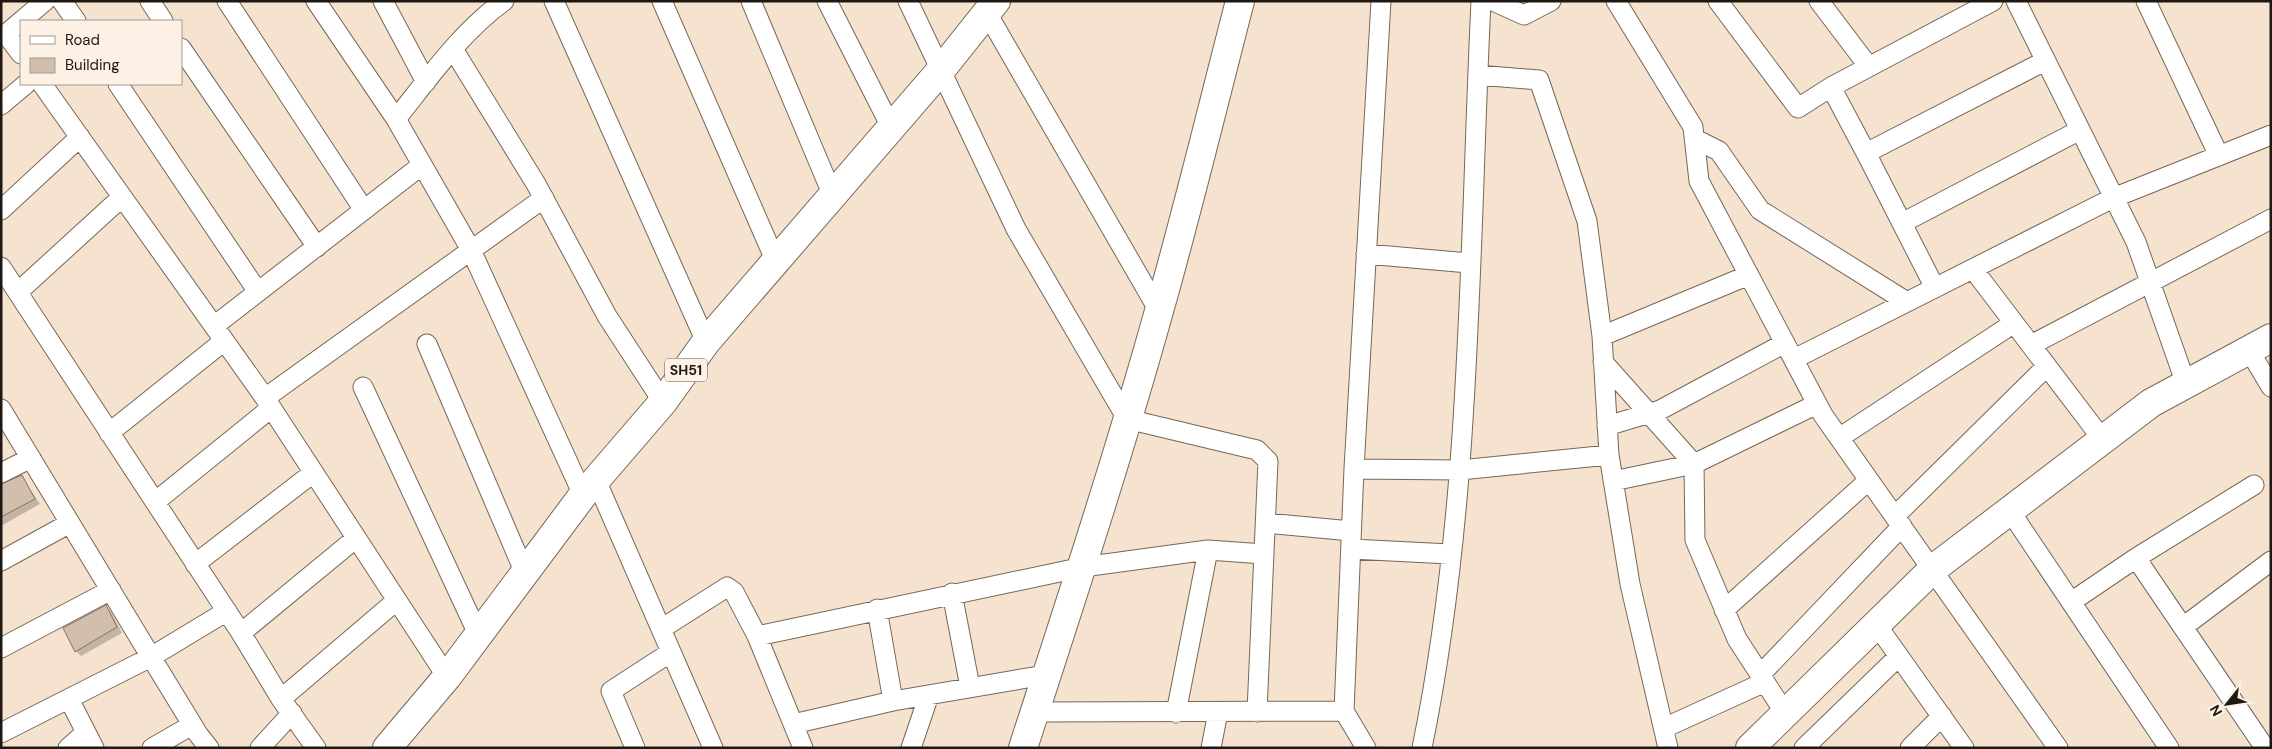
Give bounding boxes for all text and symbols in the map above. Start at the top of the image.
legend [20,20,182,85]
text: Road [65,30,100,50]
text: Building [65,55,120,75]
road number: SH51 [665,358,707,382]
north arrow [2202,679,2252,729]
text: N [2205,702,2226,719]

